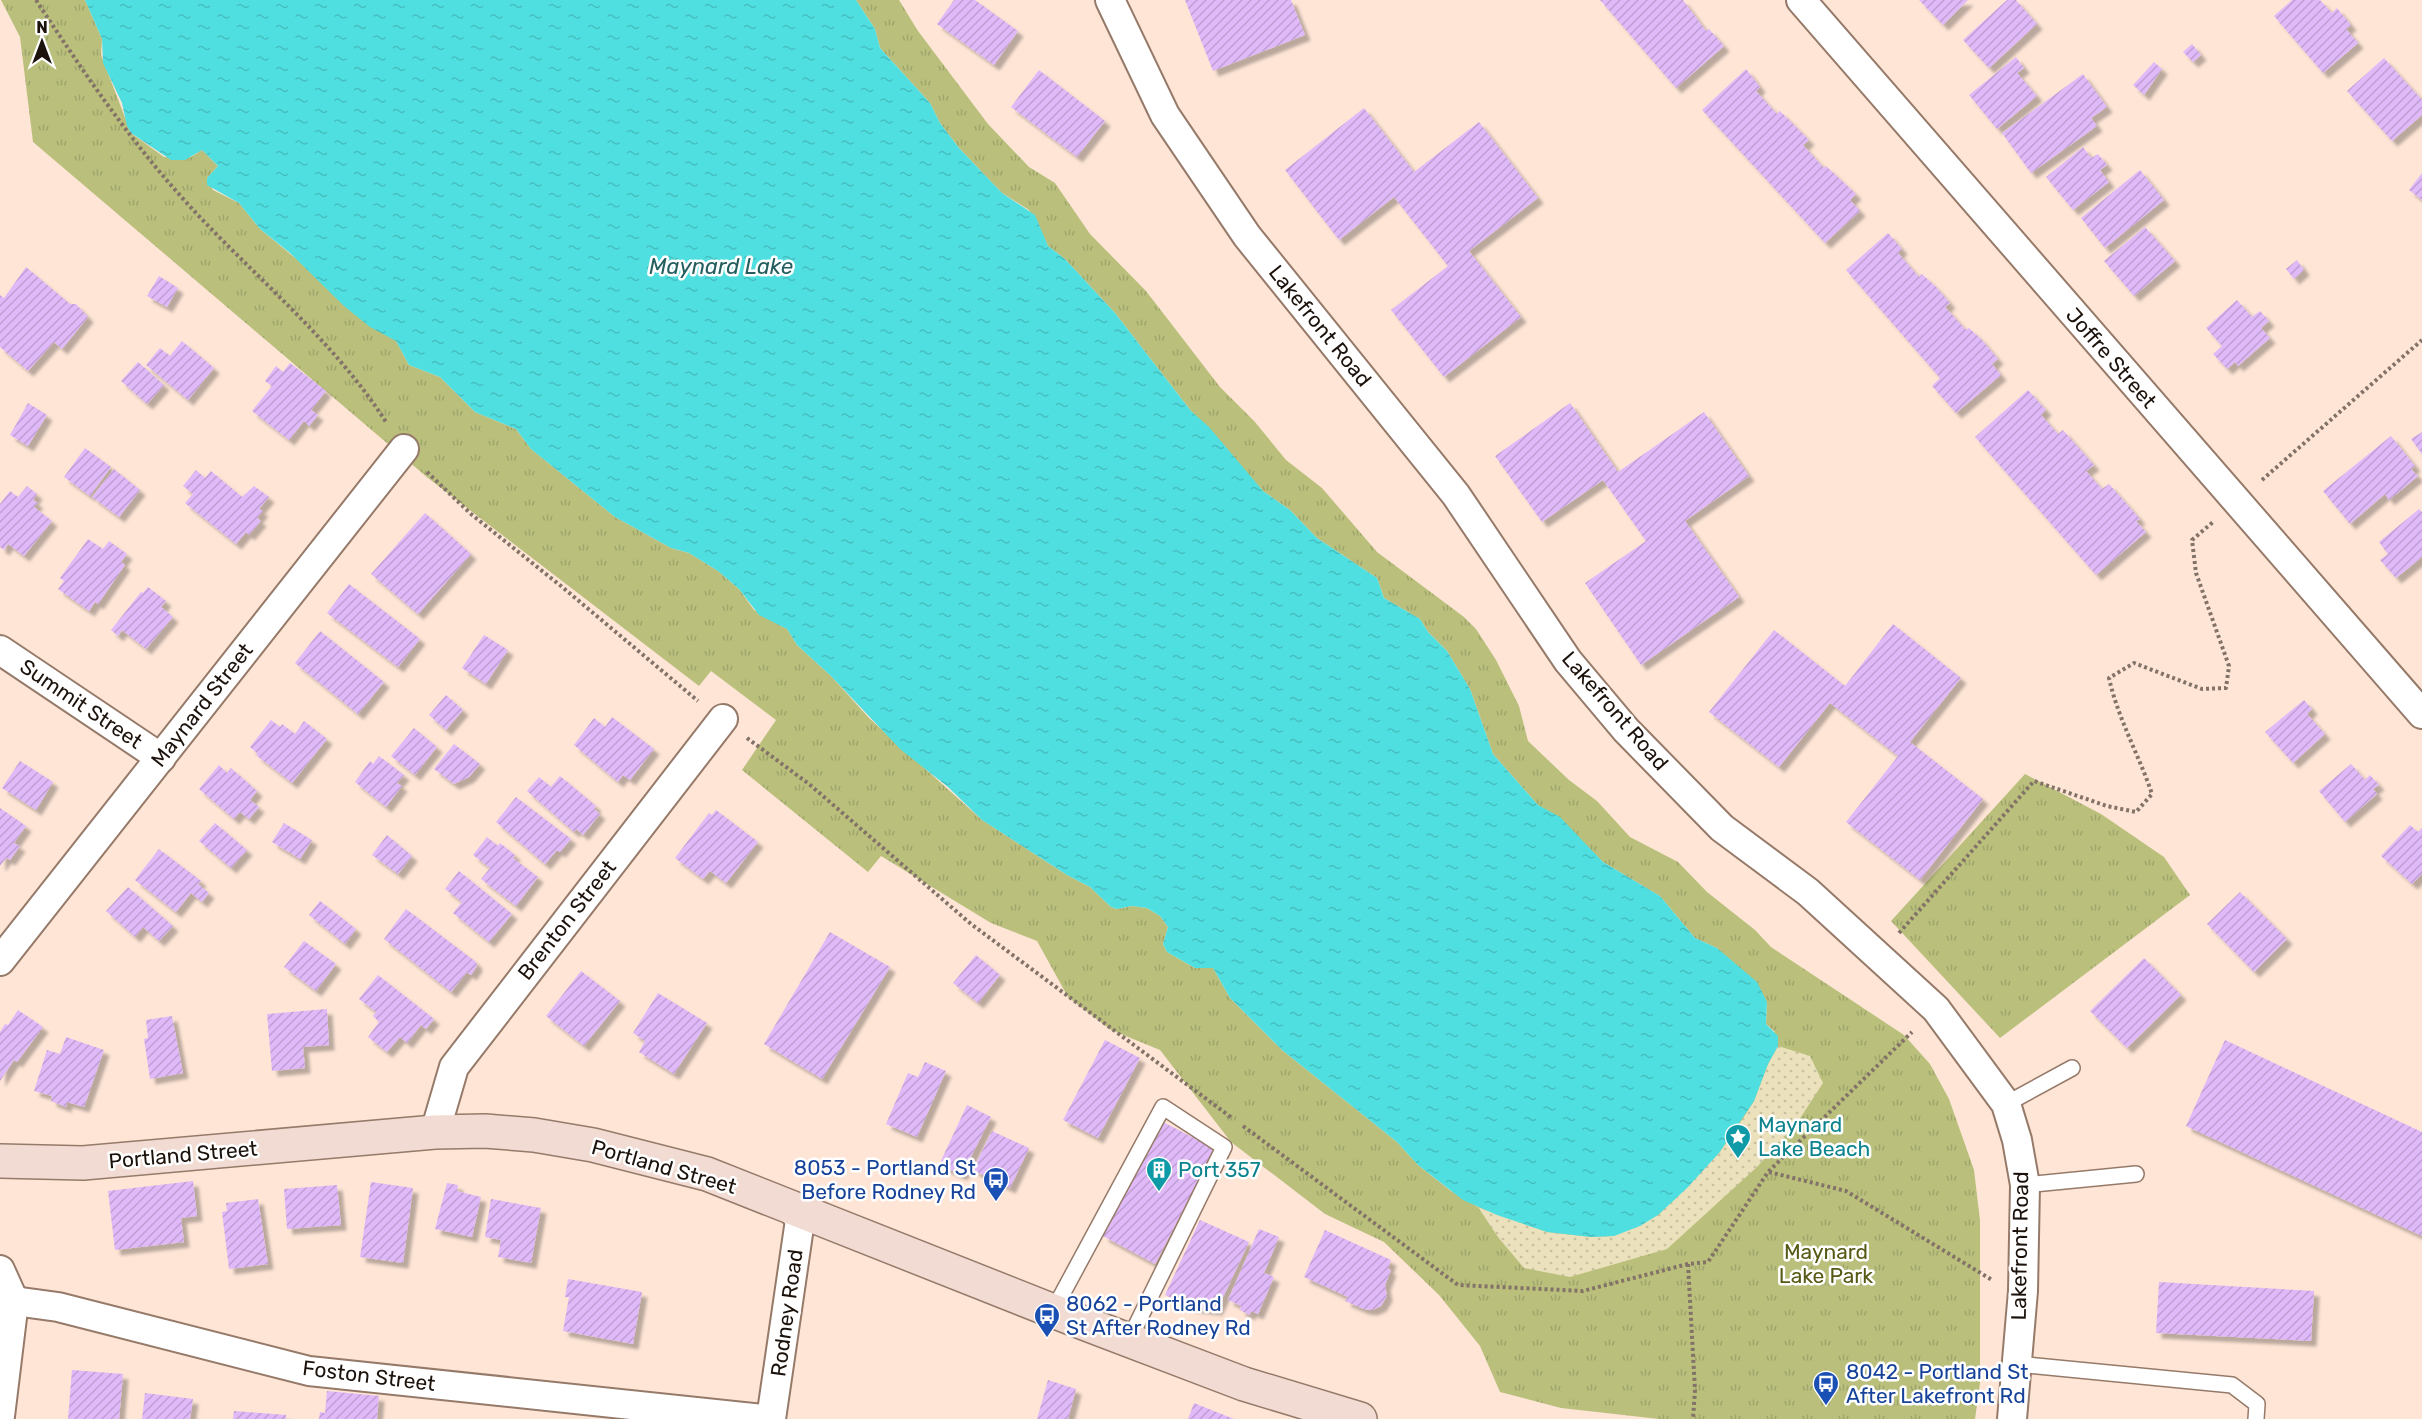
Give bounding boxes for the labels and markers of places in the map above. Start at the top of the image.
place label: Maynard Lake Beach [1758,1112,1870,1161]
place icon: Maynard Lake Beach [1723,1122,1753,1160]
place label: 8053 - Portland St Before Rodney Rd [794,1155,976,1204]
building icon: Port 357 [1144,1155,1174,1193]
place label: Port 357 [1178,1157,1261,1182]
bus stop icon: 8053 - Portland St Before Rodney Rd [981,1165,1011,1203]
place label: 8062 - Portland St After Rodney Rd [1066,1291,1251,1340]
bus stop icon: 8062 - Portland St After Rodney Rd [1032,1301,1062,1339]
place label: 8042 - Portland St After Lakefront Rd [1846,1359,2028,1408]
bus stop icon: 8042 - Portland St After Lakefront Rd [1811,1369,1841,1407]

